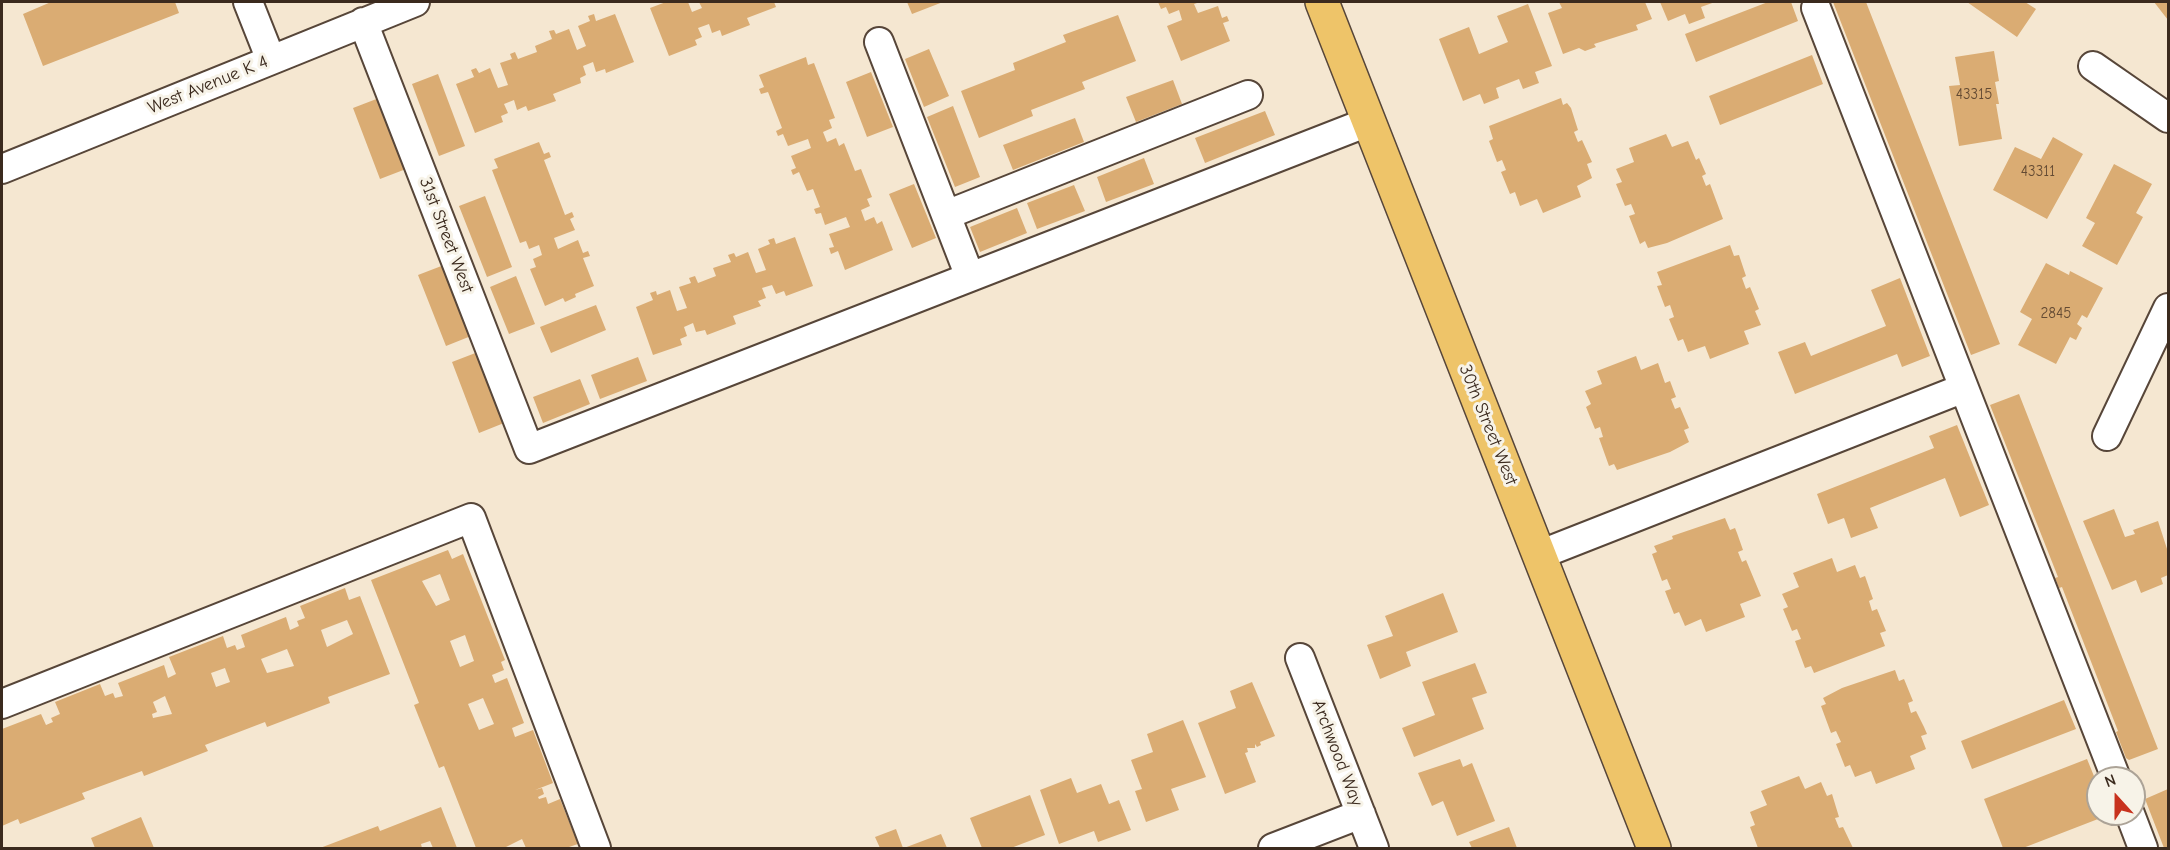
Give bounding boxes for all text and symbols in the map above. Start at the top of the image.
street label: West Avenue K 4 [145,51,271,119]
house number: 43315 [1956,86,1992,104]
house number: 43311 [2021,163,2055,181]
street label: 31st Street West [414,174,478,296]
house number: 2845 [2041,305,2071,323]
street label: 30th Street West [1454,362,1522,488]
street label: Archwood Way [1307,697,1367,809]
north arrow [2086,766,2146,826]
text: N [2102,771,2118,791]

